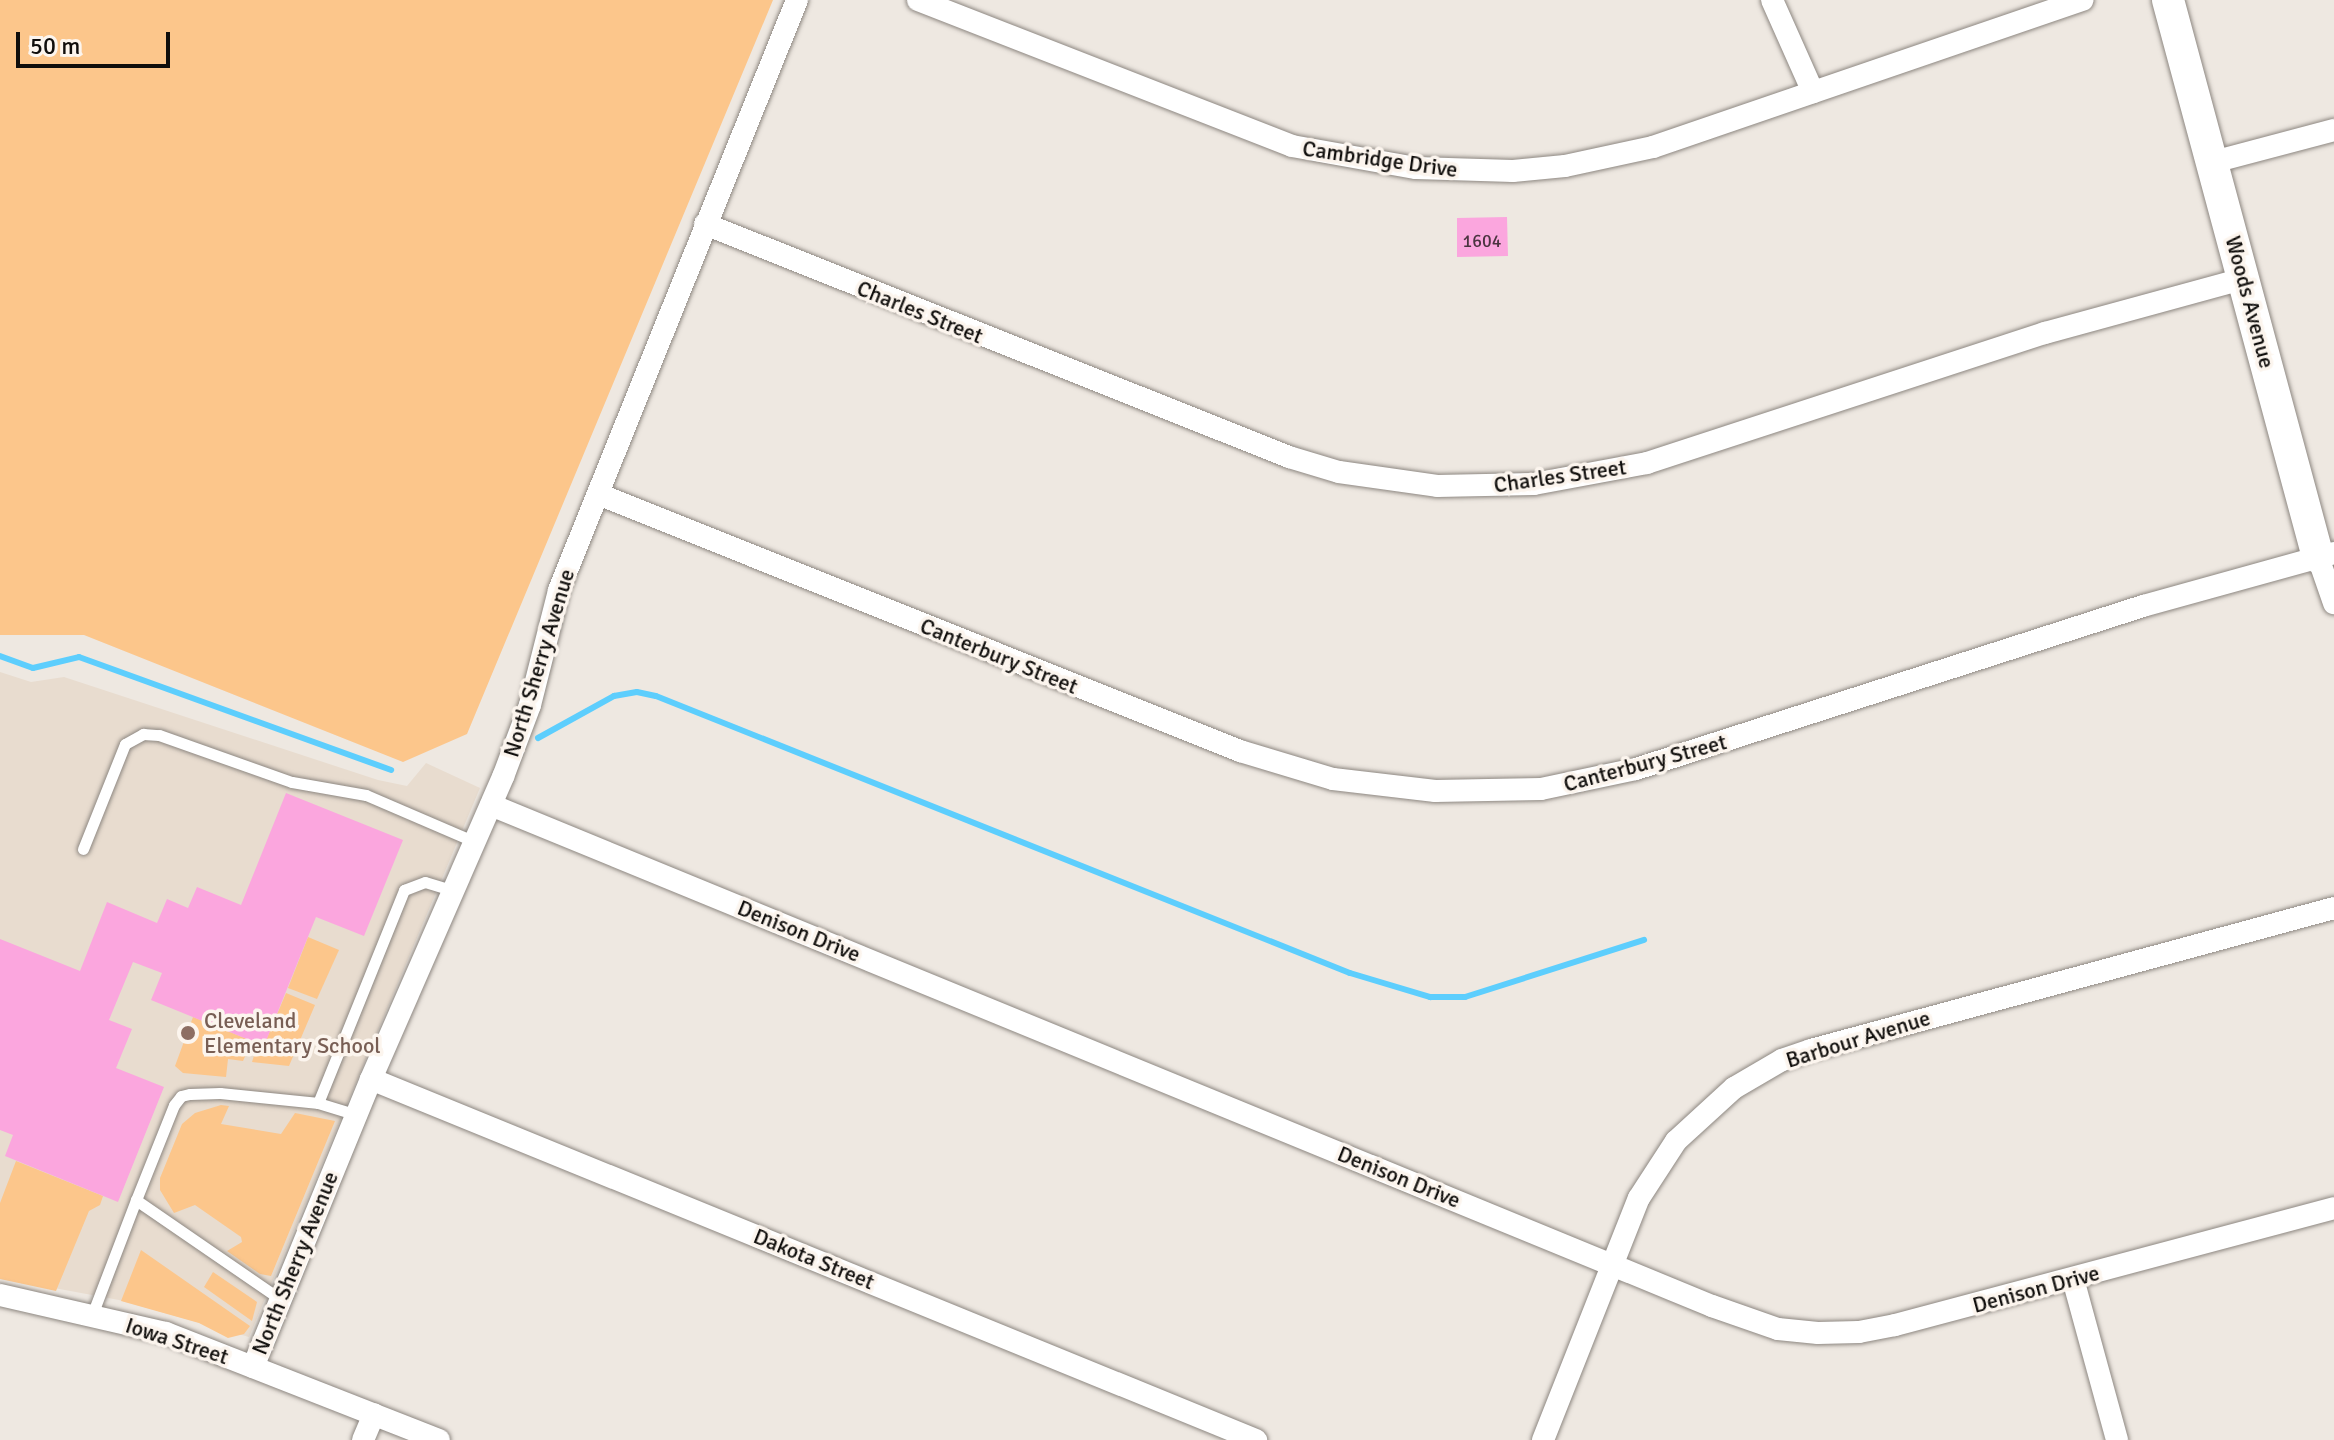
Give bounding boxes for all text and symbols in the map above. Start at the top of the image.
scale bar [20,16,174,66]
text: 50 m [30,31,80,61]
street label: Cambridge Drive [1301,135,1459,183]
house number: 1604 [1463,230,1501,252]
street label: Woods Avenue [2220,233,2280,371]
street label: Charles Street [853,275,987,349]
street label: Charles Street [1492,454,1628,498]
street label: North Sherry Avenue [498,566,580,760]
street label: Canterbury Street [916,612,1082,700]
street label: Canterbury Street [1561,729,1729,797]
street label: Denison Drive [734,894,864,968]
street label: Barbour Avenue [1783,1005,1933,1073]
place label: Cleveland Elementary School [204,1007,381,1058]
marker: Cleveland Elementary School [179,1024,197,1042]
street label: Denison Drive [1334,1140,1464,1214]
street label: North Sherry Avenue [246,1167,344,1359]
street label: Dakota Street [750,1223,878,1295]
street label: Denison Drive [1970,1259,2102,1319]
street label: Iowa Street [122,1312,232,1370]

